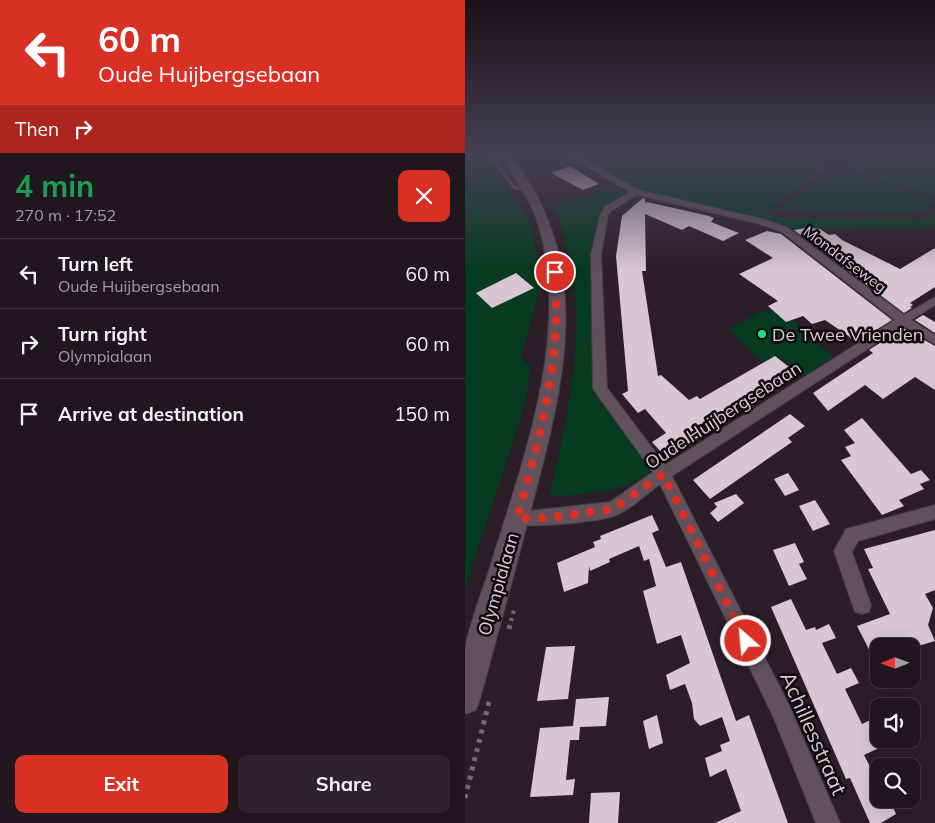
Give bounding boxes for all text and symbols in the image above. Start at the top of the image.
text: 60 m [98,17,181,61]
icon: left [15,20,80,85]
text: Oude Huijbergsebaan [98,60,320,88]
icon: right [69,115,97,143]
text: Then [15,117,59,141]
text: 4 min [15,167,94,205]
button: close [398,170,450,222]
text: 270 m · 17:52 [15,205,116,225]
street label: Mondafseweg [800,222,890,296]
pin [534,251,576,293]
text: Turn left [58,252,133,276]
icon: arrive [541,258,569,286]
icon: left [15,260,43,288]
text: 60 m [406,262,450,286]
text: Oude Huijbergsebaan [58,276,220,296]
text: Turn right [58,322,147,346]
place label: De Twee Vrienden [772,323,923,346]
marker: De Twee Vrienden [756,328,768,340]
icon: right [15,330,43,358]
text: 60 m [406,332,450,356]
text: Olympialaan [58,346,152,366]
street label: Oude Huijbergsebaan [640,356,806,474]
icon: arrive [15,400,43,428]
text: Arrive at destination [58,402,244,426]
text: 150 m [394,402,450,426]
street label: Olympialaan [472,530,524,638]
position arrow [719,614,771,666]
north arrow [870,638,920,688]
map controls [870,638,920,808]
street label: Achillesstraat [775,667,853,799]
button: sound [870,698,920,748]
button: Exit [15,755,228,813]
button: Share [238,755,450,813]
button: search [870,758,920,808]

